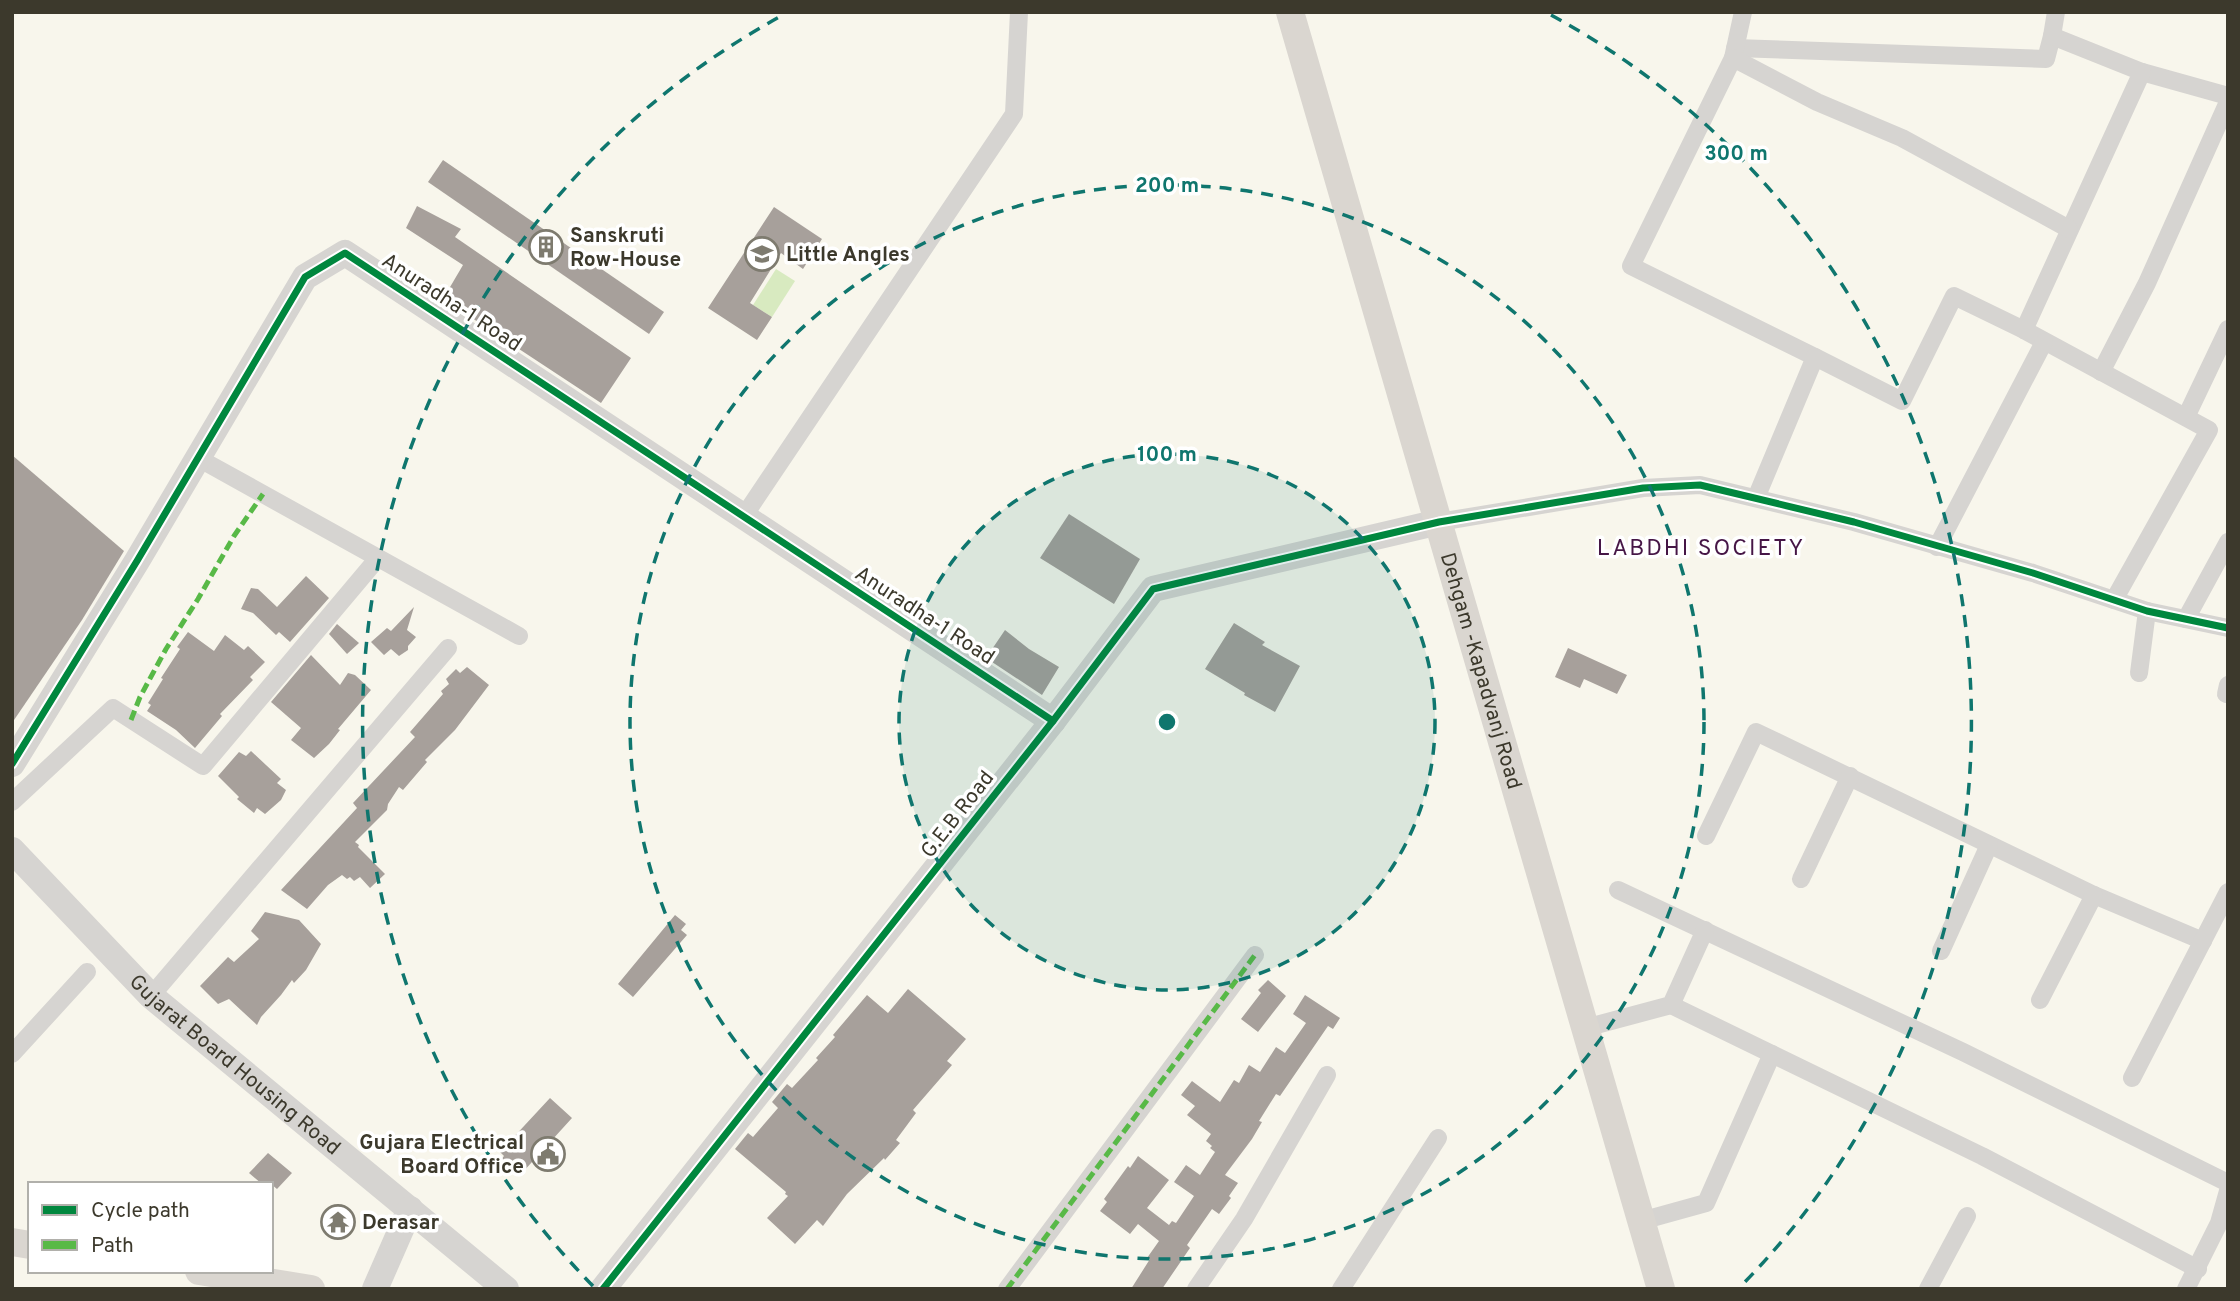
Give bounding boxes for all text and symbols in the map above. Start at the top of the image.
text: 300 m [1704,141,1768,168]
text: 200 m [1135,173,1199,200]
place label: Sanskruti Row-House [570,223,681,274]
building icon: Sanskruti Row-House [527,228,565,266]
school or university icon: Little Angles [743,235,781,273]
place label: Little Angles [786,242,910,269]
street label: Anuradha-1 Road [376,248,526,359]
text: 100 m [1137,442,1197,469]
district label: LABDHI SOCIETY [1597,535,1805,564]
street label: Dehgam -Kapadvanj Road [1433,550,1527,793]
street label: Anuradha-1 Road [849,561,999,672]
centre of rings [1155,710,1179,734]
street label: G.E.B Road [916,766,1001,864]
street label: Gujarat Board Housing Road [123,969,346,1162]
place label: Gujara Electrical Board Office [359,1130,524,1181]
public building icon: Gujara Electrical Board Office [529,1135,567,1173]
legend [28,1182,273,1273]
text: Cycle path [91,1198,190,1225]
temple icon: Derasar [319,1203,357,1241]
place label: Derasar [362,1210,440,1237]
text: Path [91,1233,134,1260]

